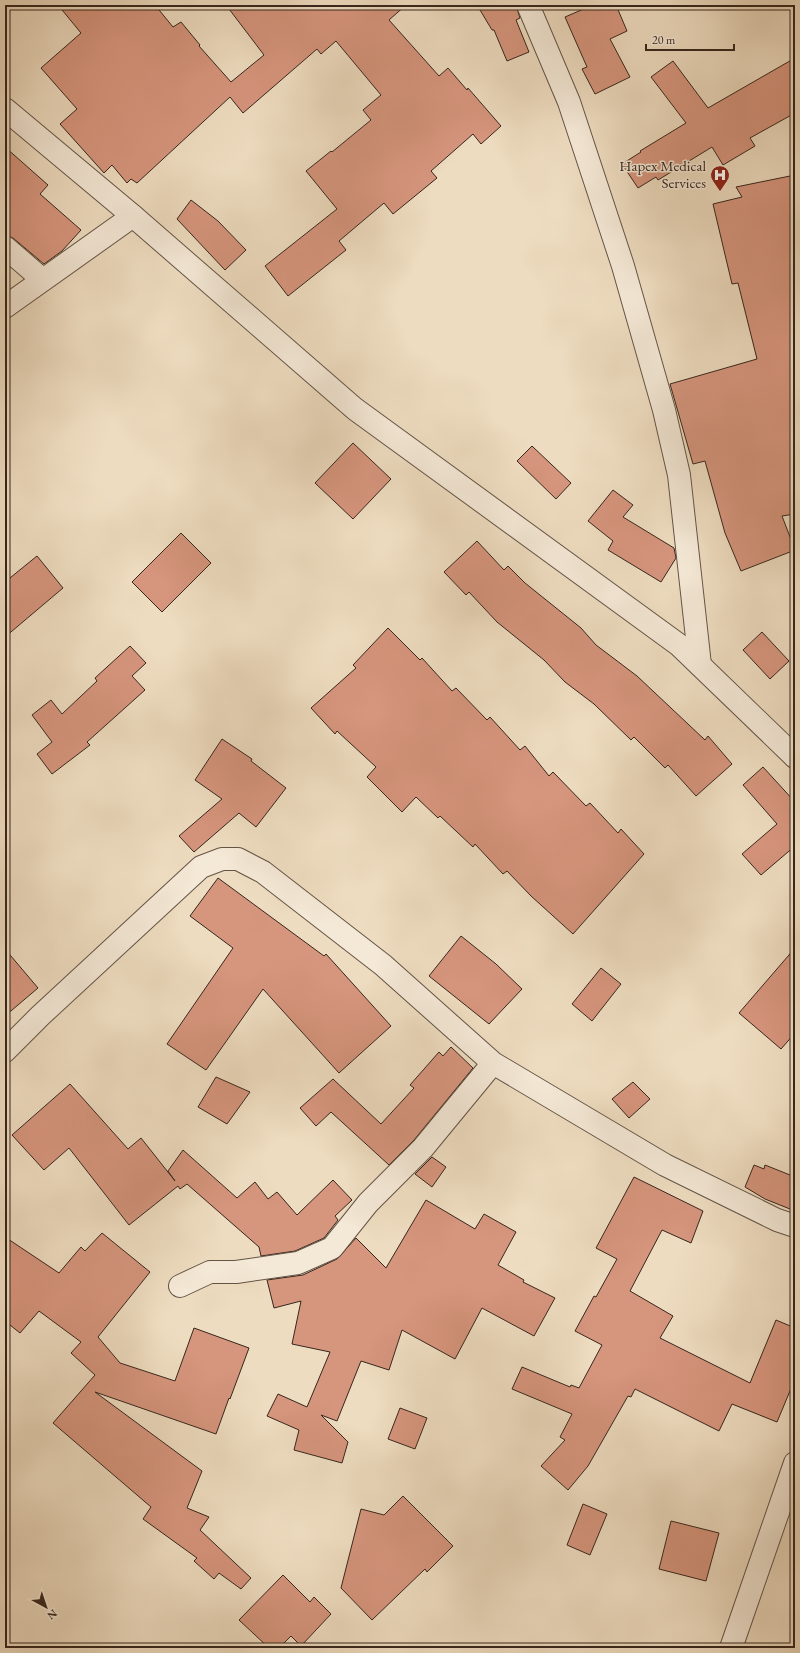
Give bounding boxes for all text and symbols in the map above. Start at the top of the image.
scale bar [646,26,734,52]
text: 20 m [652,32,676,48]
place label: Hapex Medical Services [619,156,706,192]
hospital icon: Hapex Medical Services [709,164,731,192]
north arrow [26,1587,66,1627]
text: N [44,1606,60,1623]

